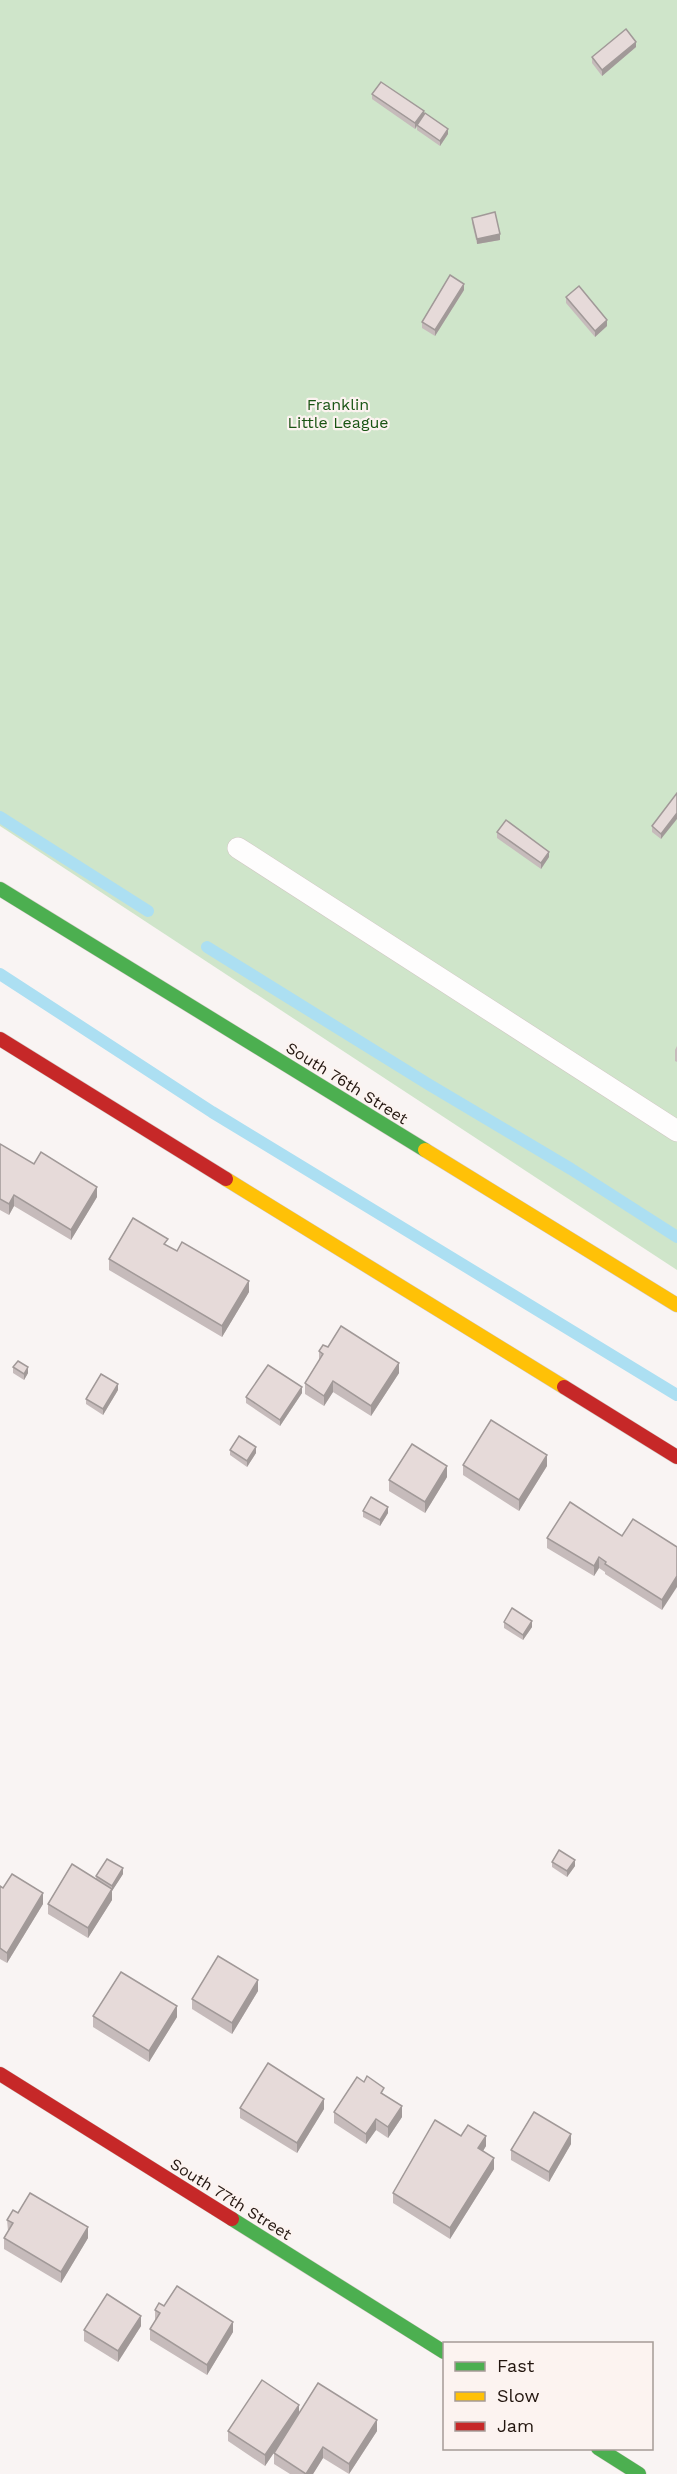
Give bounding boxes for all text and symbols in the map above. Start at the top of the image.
park label: Franklin Little League [287,395,389,432]
street label: South 76th Street [283,1038,412,1128]
street label: South 77th Street [167,2154,295,2244]
legend [443,2342,653,2450]
text: Fast [497,2355,535,2376]
text: Slow [497,2385,540,2406]
text: Jam [497,2415,534,2436]

